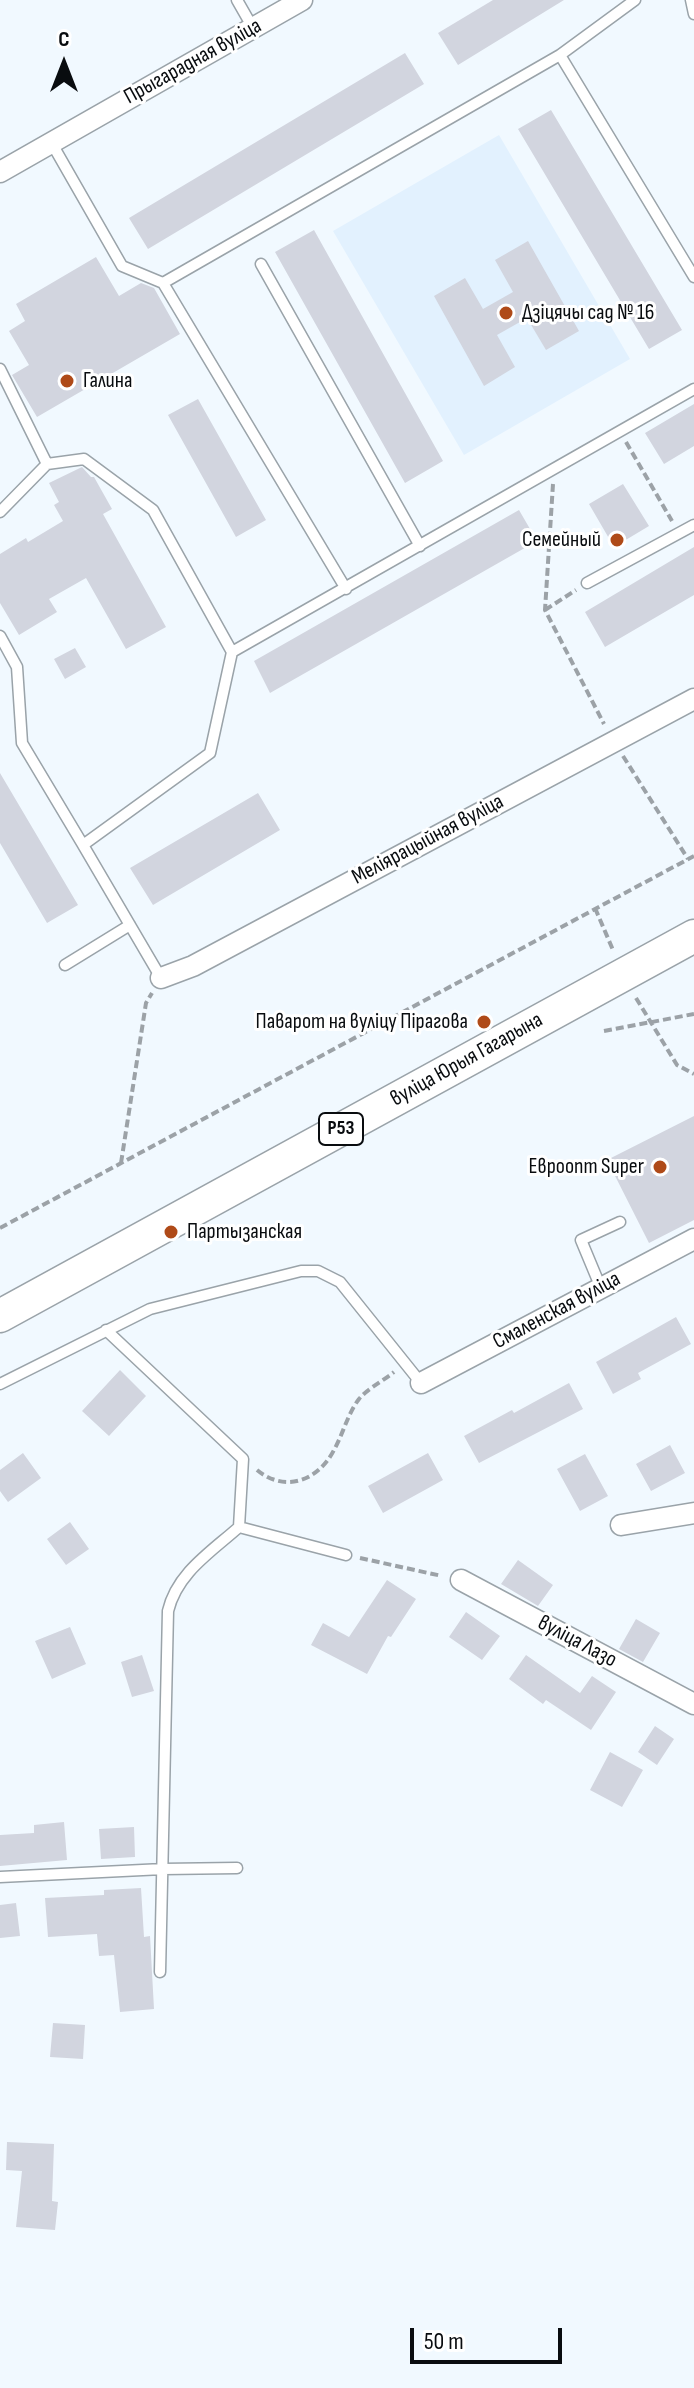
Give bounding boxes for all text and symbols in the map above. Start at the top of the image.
street label: Прыгарадная вуліца [120,13,266,111]
north arrow [24,24,104,104]
text: С [58,26,70,53]
place label: Дзіцячы сад № 16 [522,300,654,326]
marker: Дзіцячы сад № 16 [497,304,515,322]
place label: Галина [83,368,132,394]
marker: Галина [58,372,76,390]
place label: Семейный [522,527,601,553]
marker: Семейный [608,531,626,549]
street label: Меліярацыйная вуліца [348,789,508,891]
street label: вуліца Юрыя Гагарына [386,1007,548,1113]
place label: Паварот на вуліцу Пірагова [256,1009,468,1035]
marker: Паварот на вуліцу Пірагова [475,1013,493,1031]
road number: Р53 [319,1113,363,1145]
place label: Евроопт Super [529,1154,644,1180]
marker: Евроопт Super [651,1158,669,1176]
place label: Партызанская [187,1219,302,1245]
marker: Партызанская [162,1223,180,1241]
street label: Смаленская вуліца [489,1266,625,1356]
street label: вуліца Лазо [533,1610,621,1674]
scale bar [414,2312,566,2362]
text: 50 m [424,2327,464,2356]

